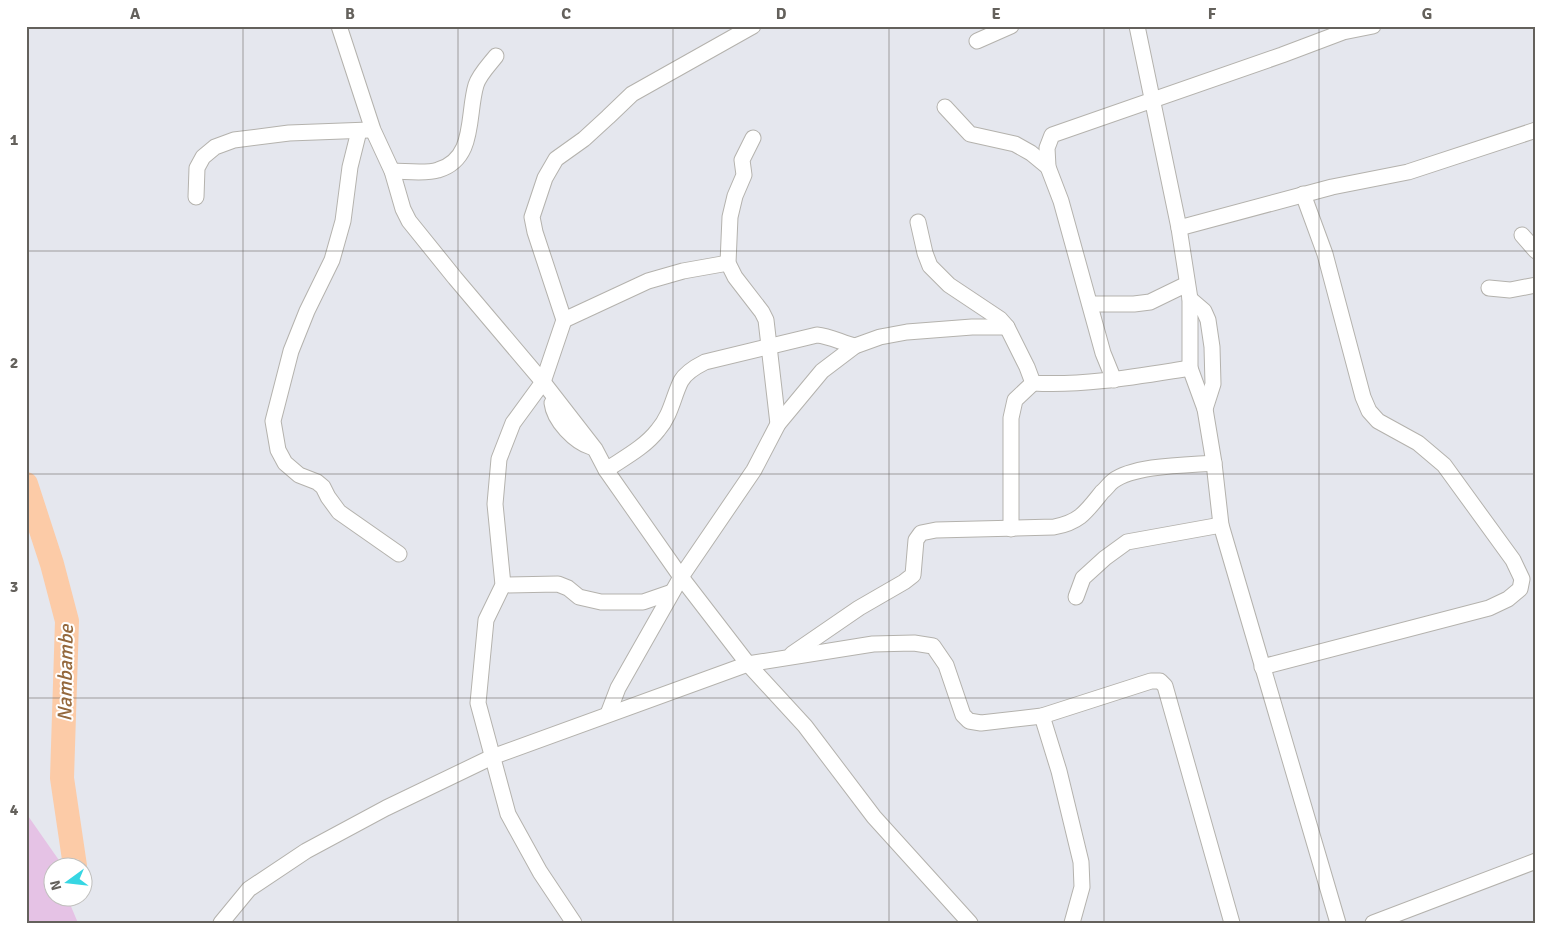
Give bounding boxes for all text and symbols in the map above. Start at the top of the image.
text: A [130,4,141,24]
text: B [345,4,355,24]
text: C [561,4,571,24]
text: D [776,4,787,24]
text: E [991,4,1001,24]
text: F [1208,4,1217,24]
text: G [1422,4,1432,24]
text: 1 [10,130,19,150]
text: 2 [10,353,18,373]
text: 3 [10,577,18,597]
water label: Nambambe [52,623,79,722]
text: 4 [10,800,19,820]
north arrow [42,856,92,906]
text: N [46,878,65,892]

